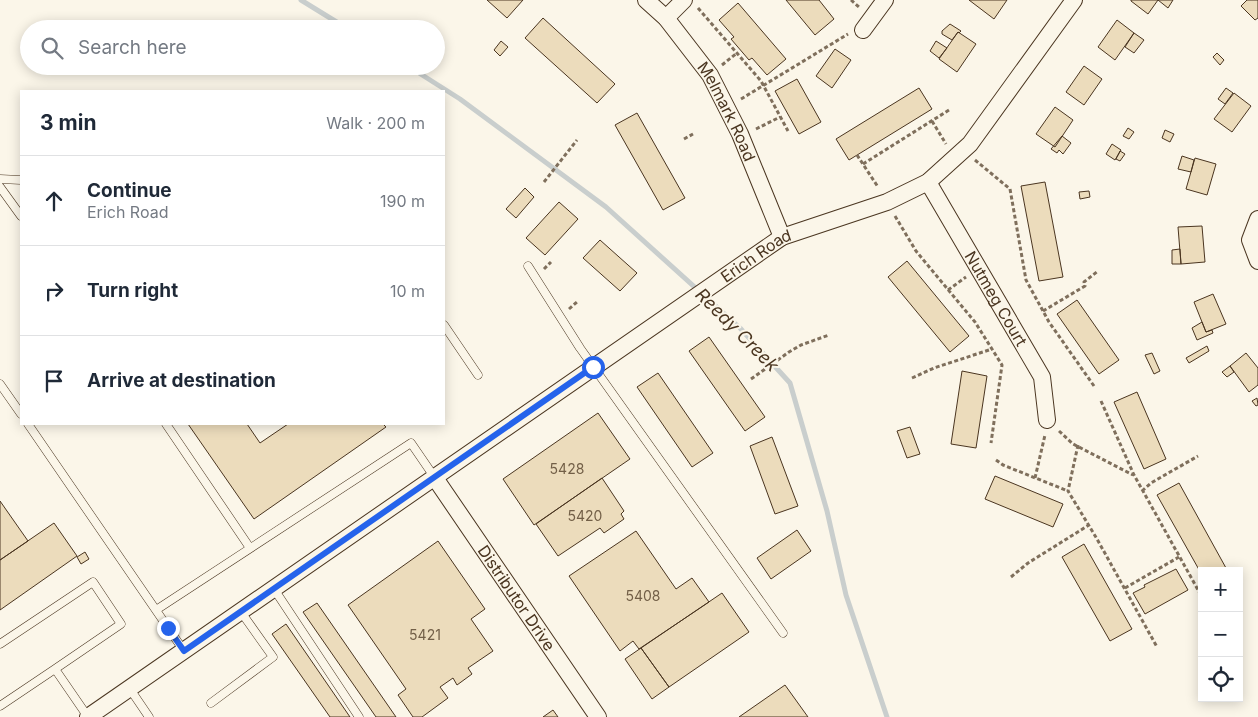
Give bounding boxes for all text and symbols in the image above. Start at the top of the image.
search box [20,20,445,75]
icon: search [38,34,66,62]
text: Search here [78,36,187,59]
street label: Melmark Road [693,58,760,164]
text: 3 min [40,110,96,135]
text: Walk · 200 m [326,113,425,133]
text: Continue [87,179,172,202]
icon: ahead [40,187,68,215]
text: 190 m [380,191,425,211]
text: Erich Road [87,202,168,222]
street label: Erich Road [717,225,794,287]
street label: Nutmeg Court [961,247,1032,350]
icon: right [40,277,68,305]
text: Turn right [87,279,178,302]
text: 10 m [390,281,425,301]
water label: Reedy Creek [692,284,784,376]
route start [582,356,605,379]
icon: arrive [40,367,68,395]
text: Arrive at destination [87,369,276,392]
house number: 5428 [550,460,584,477]
house number: 5420 [568,507,602,524]
street label: Distributor Drive [474,541,560,654]
map controls [1198,567,1243,702]
button: + [1198,567,1243,612]
house number: 5408 [625,587,661,604]
button: − [1198,612,1243,657]
route end [157,617,180,640]
house number: 5421 [409,626,441,643]
button: locate [1198,657,1243,702]

